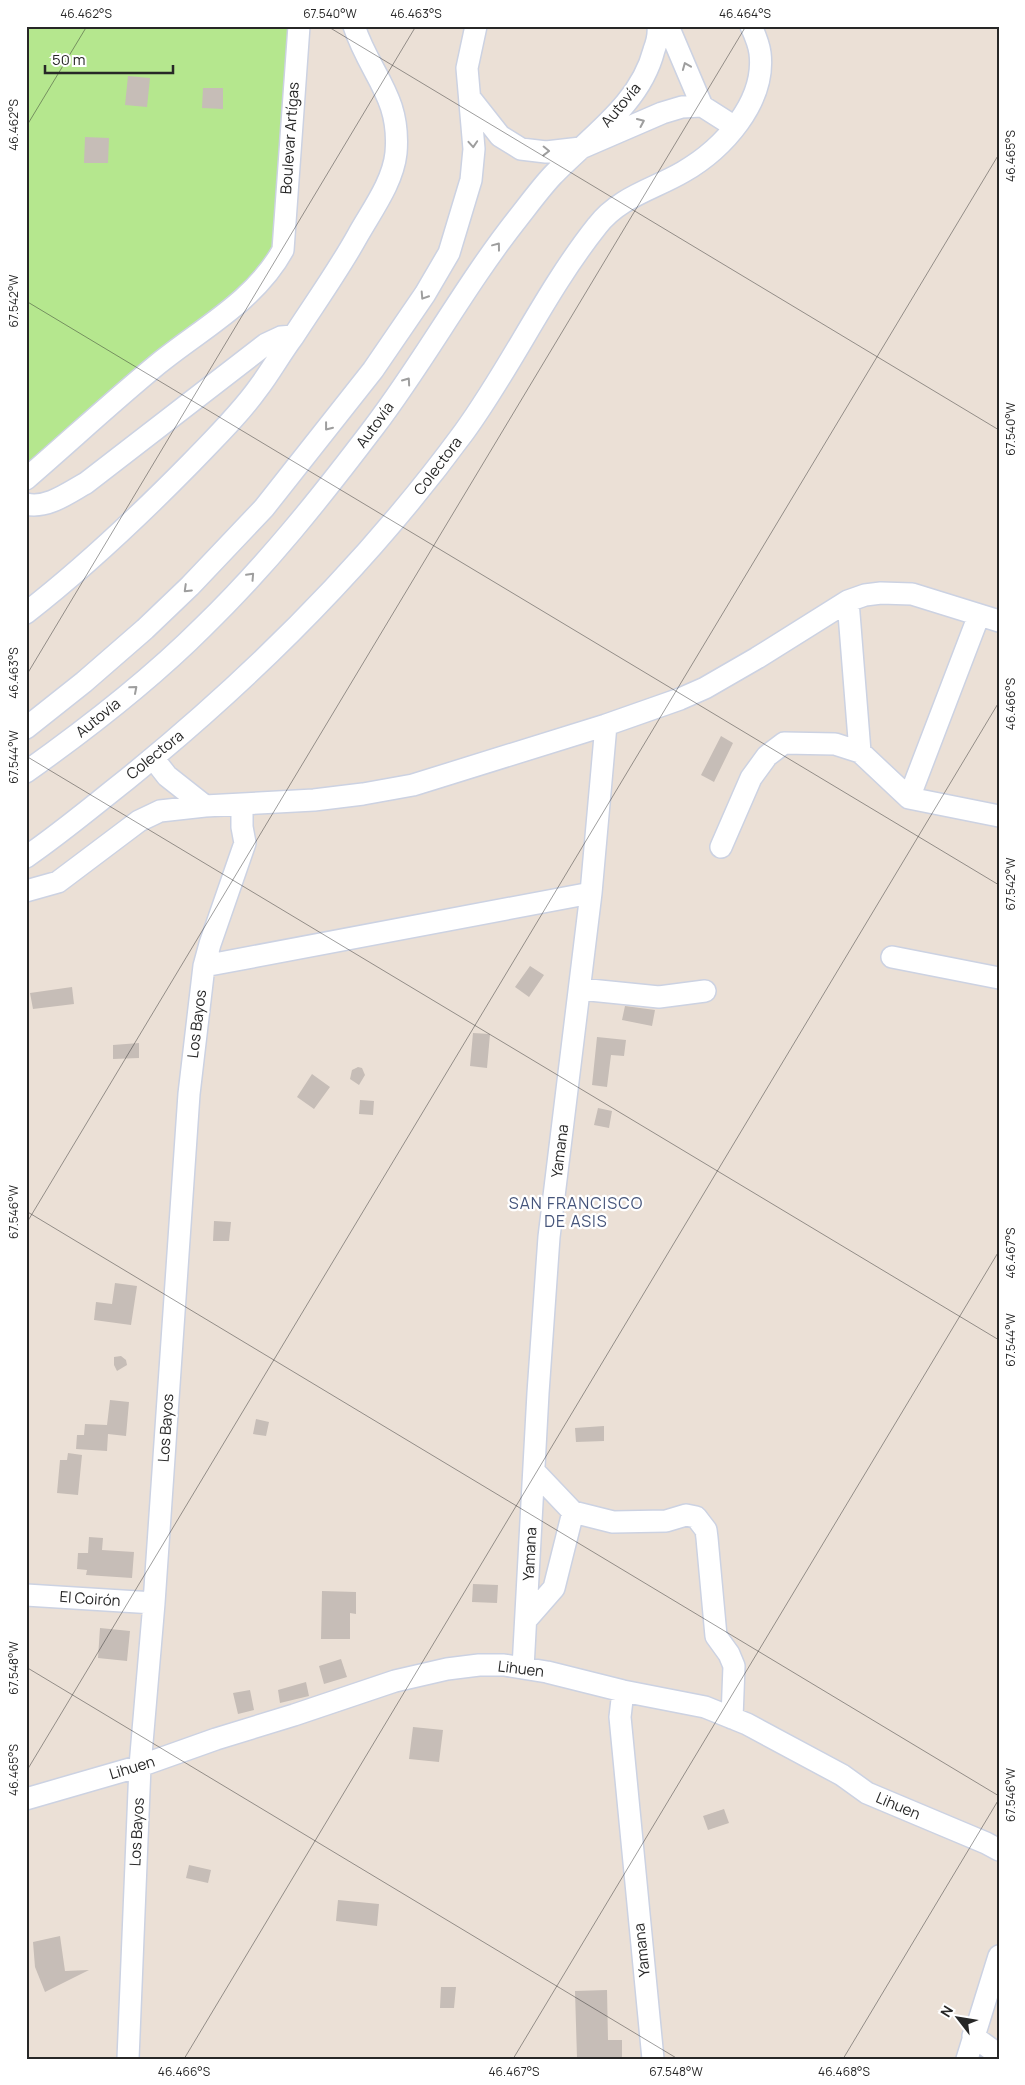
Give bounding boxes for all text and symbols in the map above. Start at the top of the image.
text: 46.462°S [60,5,112,22]
text: 67.540°W [303,5,358,22]
text: 46.463°S [390,5,442,22]
text: 46.464°S [719,5,771,22]
scale bar [45,42,172,74]
text: 50 m [52,49,86,70]
one-way arrow [682,62,692,71]
street label: Autovía [596,78,645,131]
street label: Boulevar Artígas [275,81,304,195]
text: 46.462°S [5,99,22,151]
one-way arrow [636,117,645,128]
text: 46.465°S [1002,130,1019,182]
one-way arrow [467,140,478,148]
one-way arrow [542,146,550,156]
one-way arrow [491,242,500,252]
text: 67.542°W [5,274,22,328]
one-way arrow [420,291,430,300]
one-way arrow [401,377,410,387]
street label: Autovía [351,397,398,452]
text: 67.540°W [1002,401,1019,456]
one-way arrow [325,422,334,431]
street label: Colectora [409,432,467,499]
one-way arrow [245,573,254,582]
one-way arrow [184,583,193,592]
text: 46.463°S [5,647,22,699]
text: 46.466°S [1002,678,1019,730]
one-way arrow [129,686,138,695]
street label: Autovía [71,693,125,742]
street label: Colectora [122,725,188,784]
text: 67.544°W [5,729,22,784]
text: 67.542°W [1002,857,1019,911]
street label: Los Bayos [182,988,211,1059]
street label: Yamana [546,1123,573,1179]
text: 67.546°W [5,1184,22,1239]
district label: SAN FRANCISCO DE ASIS [509,1192,643,1232]
text: 46.467°S [1002,1228,1019,1278]
text: 67.544°W [1002,1312,1019,1367]
street label: Los Bayos [153,1393,178,1463]
street label: Yamana [518,1527,541,1581]
street label: El Coirón [59,1586,121,1611]
text: 67.548°W [5,1641,22,1695]
street label: Lihuen [497,1655,545,1682]
text: 46.465°S [5,1744,22,1796]
street label: Lihuen [107,1751,157,1784]
text: 67.546°W [1002,1767,1019,1822]
street label: Lihuen [873,1787,924,1824]
street label: Los Bayos [124,1797,149,1867]
street label: Yamana [628,1922,655,1978]
north arrow [932,1992,982,2042]
text: N [936,2002,957,2020]
text: 46.466°S [158,2063,210,2080]
text: 46.467°S [489,2063,539,2080]
text: 67.548°W [649,2063,703,2080]
text: 46.468°S [818,2063,870,2080]

